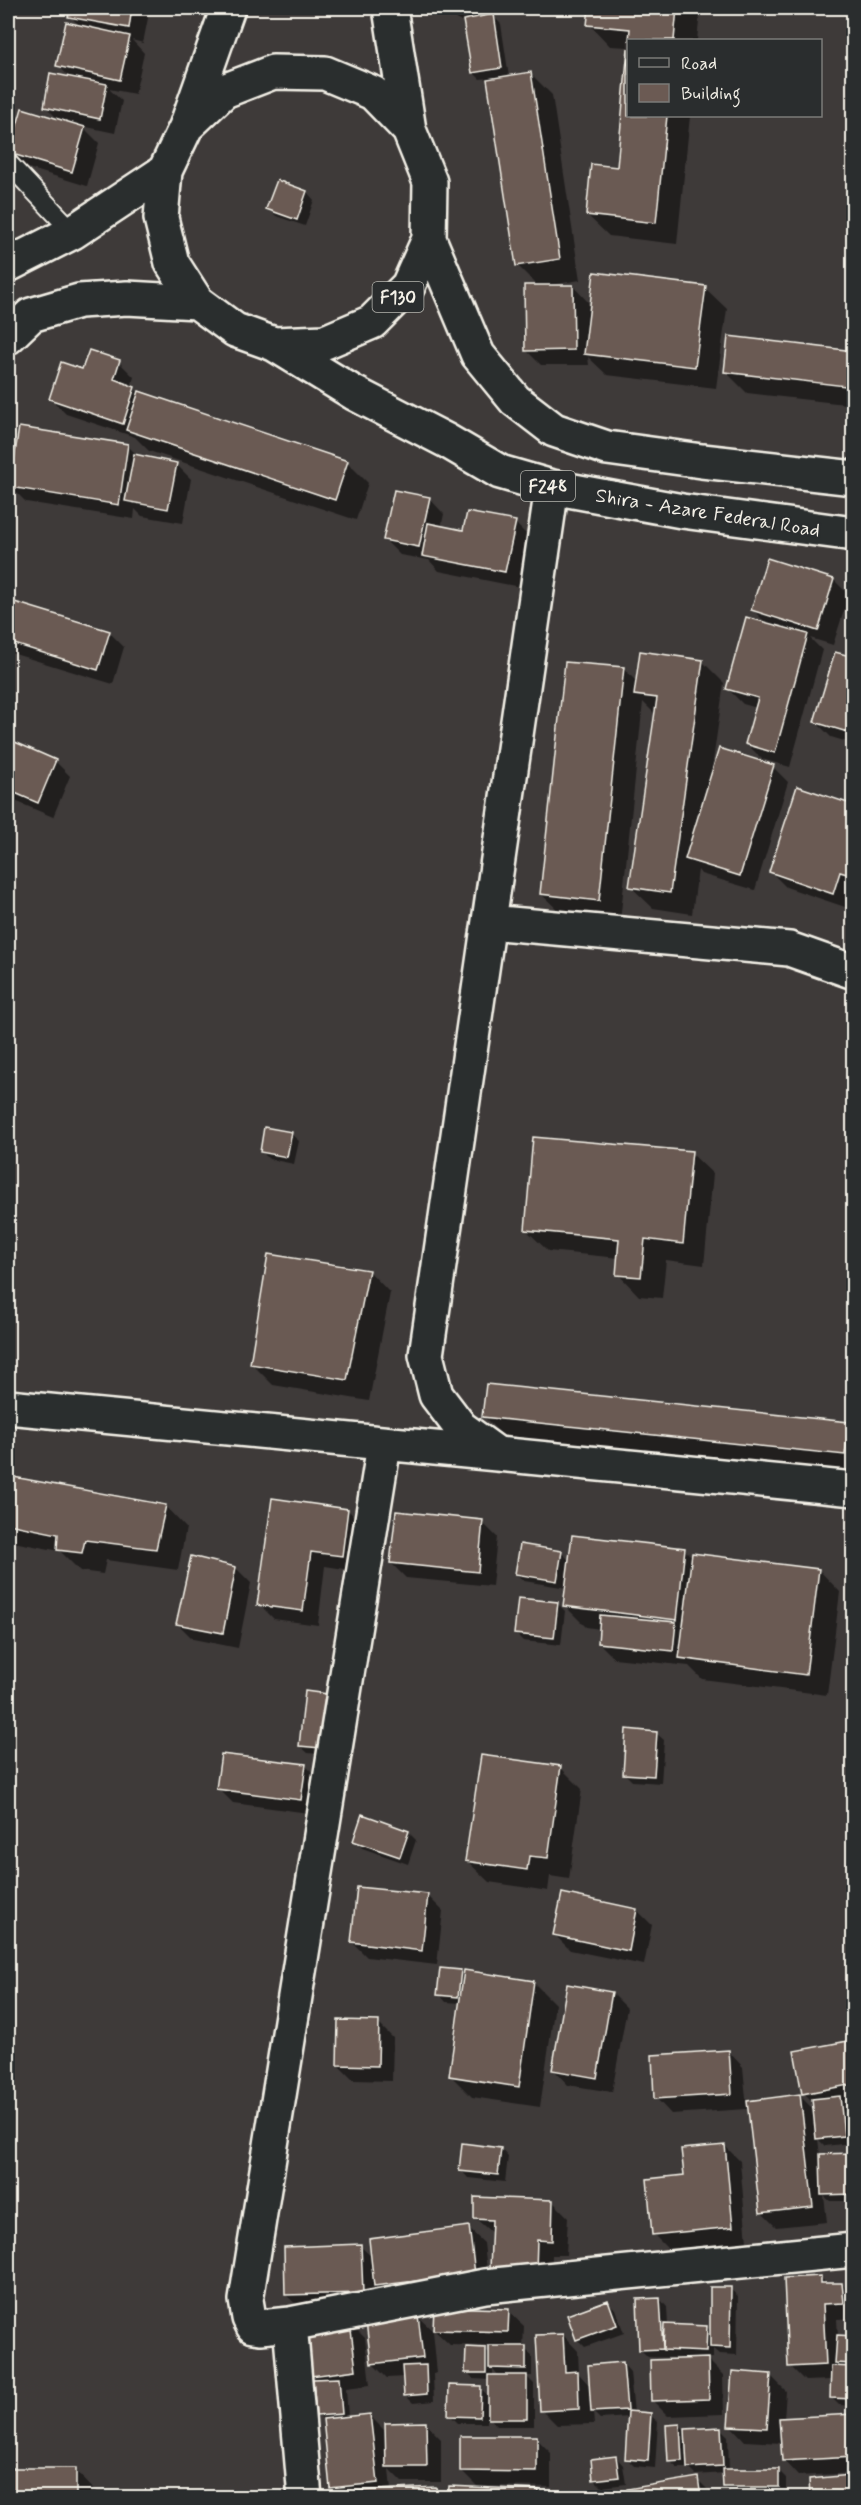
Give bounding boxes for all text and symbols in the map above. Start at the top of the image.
legend [627,39,822,117]
text: Road [681,52,717,76]
text: Building [681,82,741,108]
road number: F130 [372,282,424,312]
road number: F248 [521,471,575,501]
street label: Shira - Azare Federal Road [594,482,822,545]

